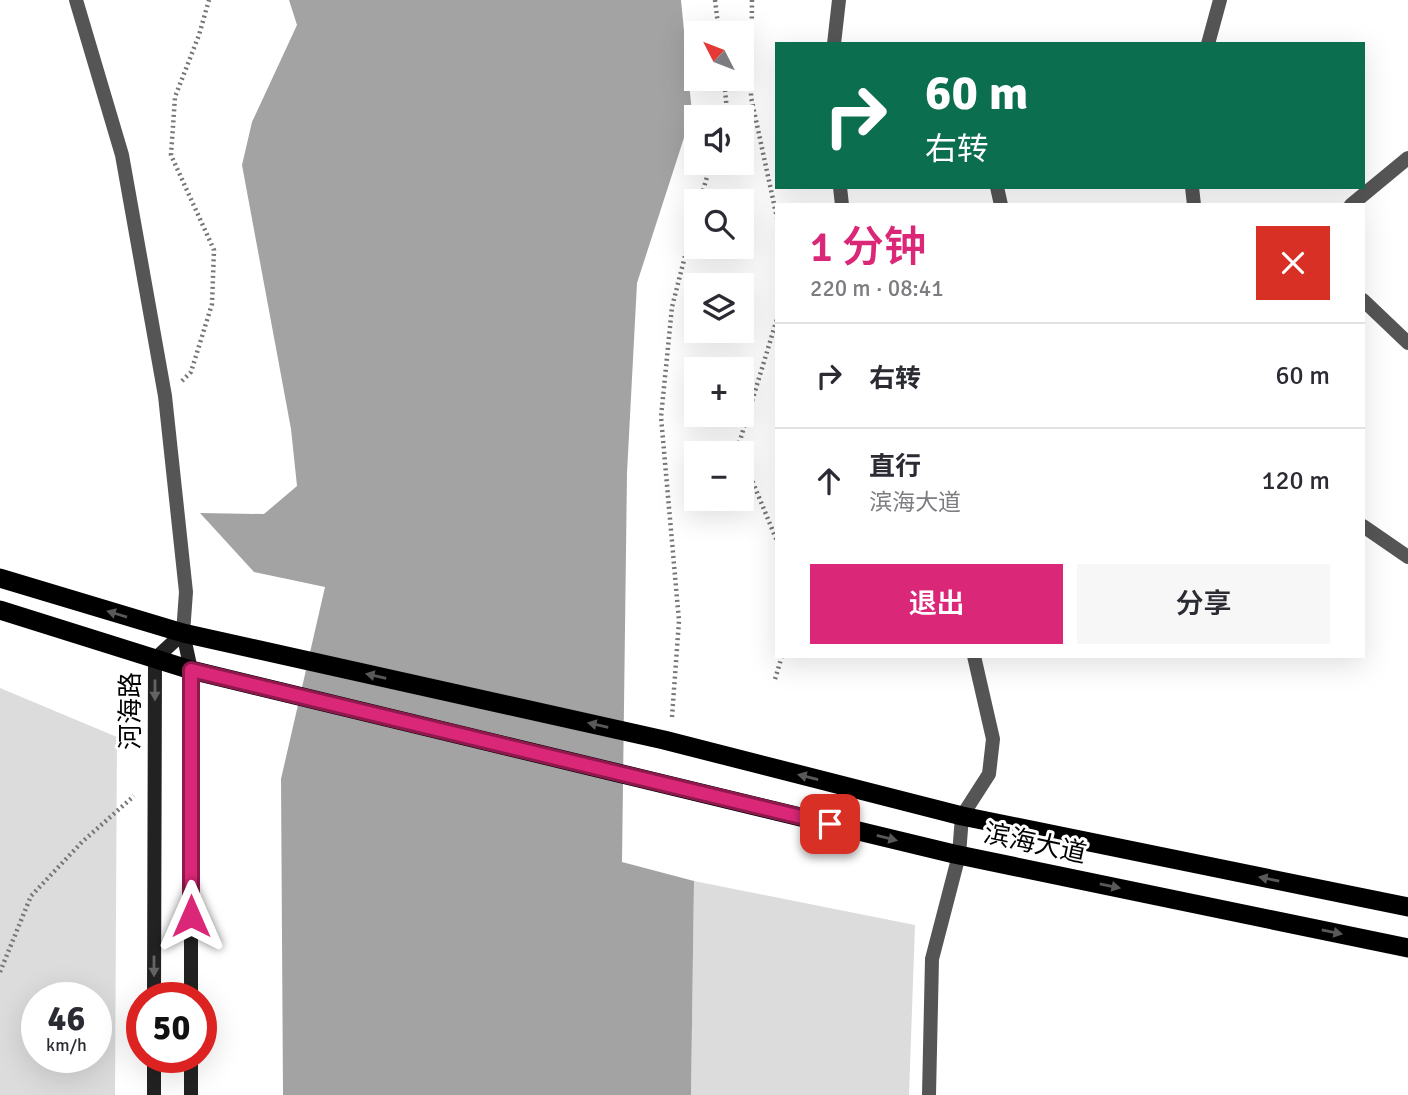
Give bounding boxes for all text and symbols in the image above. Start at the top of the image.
north arrow [684,21,754,91]
map controls [684,21,754,511]
text: 60 m [925,63,1028,123]
icon: right [810,70,901,161]
button: sound [684,105,754,175]
text: 右转 [925,130,989,169]
button: search [684,189,754,259]
text: 1 分钟 [810,222,926,273]
button: close [1256,226,1330,300]
button: layers [684,273,754,343]
text: 220 m · 08:41 [810,274,944,303]
button: + [684,357,754,427]
icon: right [810,357,848,395]
text: 60 m [1275,360,1330,392]
text: 右转 [869,363,921,395]
button: − [684,441,754,511]
text: 直行 [869,451,921,483]
icon: ahead [810,462,848,500]
text: 120 m [1261,465,1330,497]
text: 滨海大道 [869,488,961,517]
button: 退出 [810,564,1063,644]
button: 分享 [1077,564,1330,644]
one-way arrow [107,608,128,618]
one-way arrow [365,670,387,681]
street label: 河海路 [115,672,147,750]
one-way arrow [149,679,161,701]
one-way arrow [587,720,609,731]
one-way arrow [797,771,819,782]
pin [800,794,860,854]
icon: arrive [811,805,849,843]
street label: 滨海大道 [981,818,1089,870]
one-way arrow [876,833,898,844]
one-way arrow [1258,874,1280,885]
position arrow [154,879,228,953]
one-way arrow [1099,881,1121,892]
one-way arrow [1321,927,1343,938]
one-way arrow [149,955,160,977]
speed limit sign: 50 [126,982,217,1073]
text: 46 [48,997,85,1040]
text: km/h [46,1034,87,1056]

